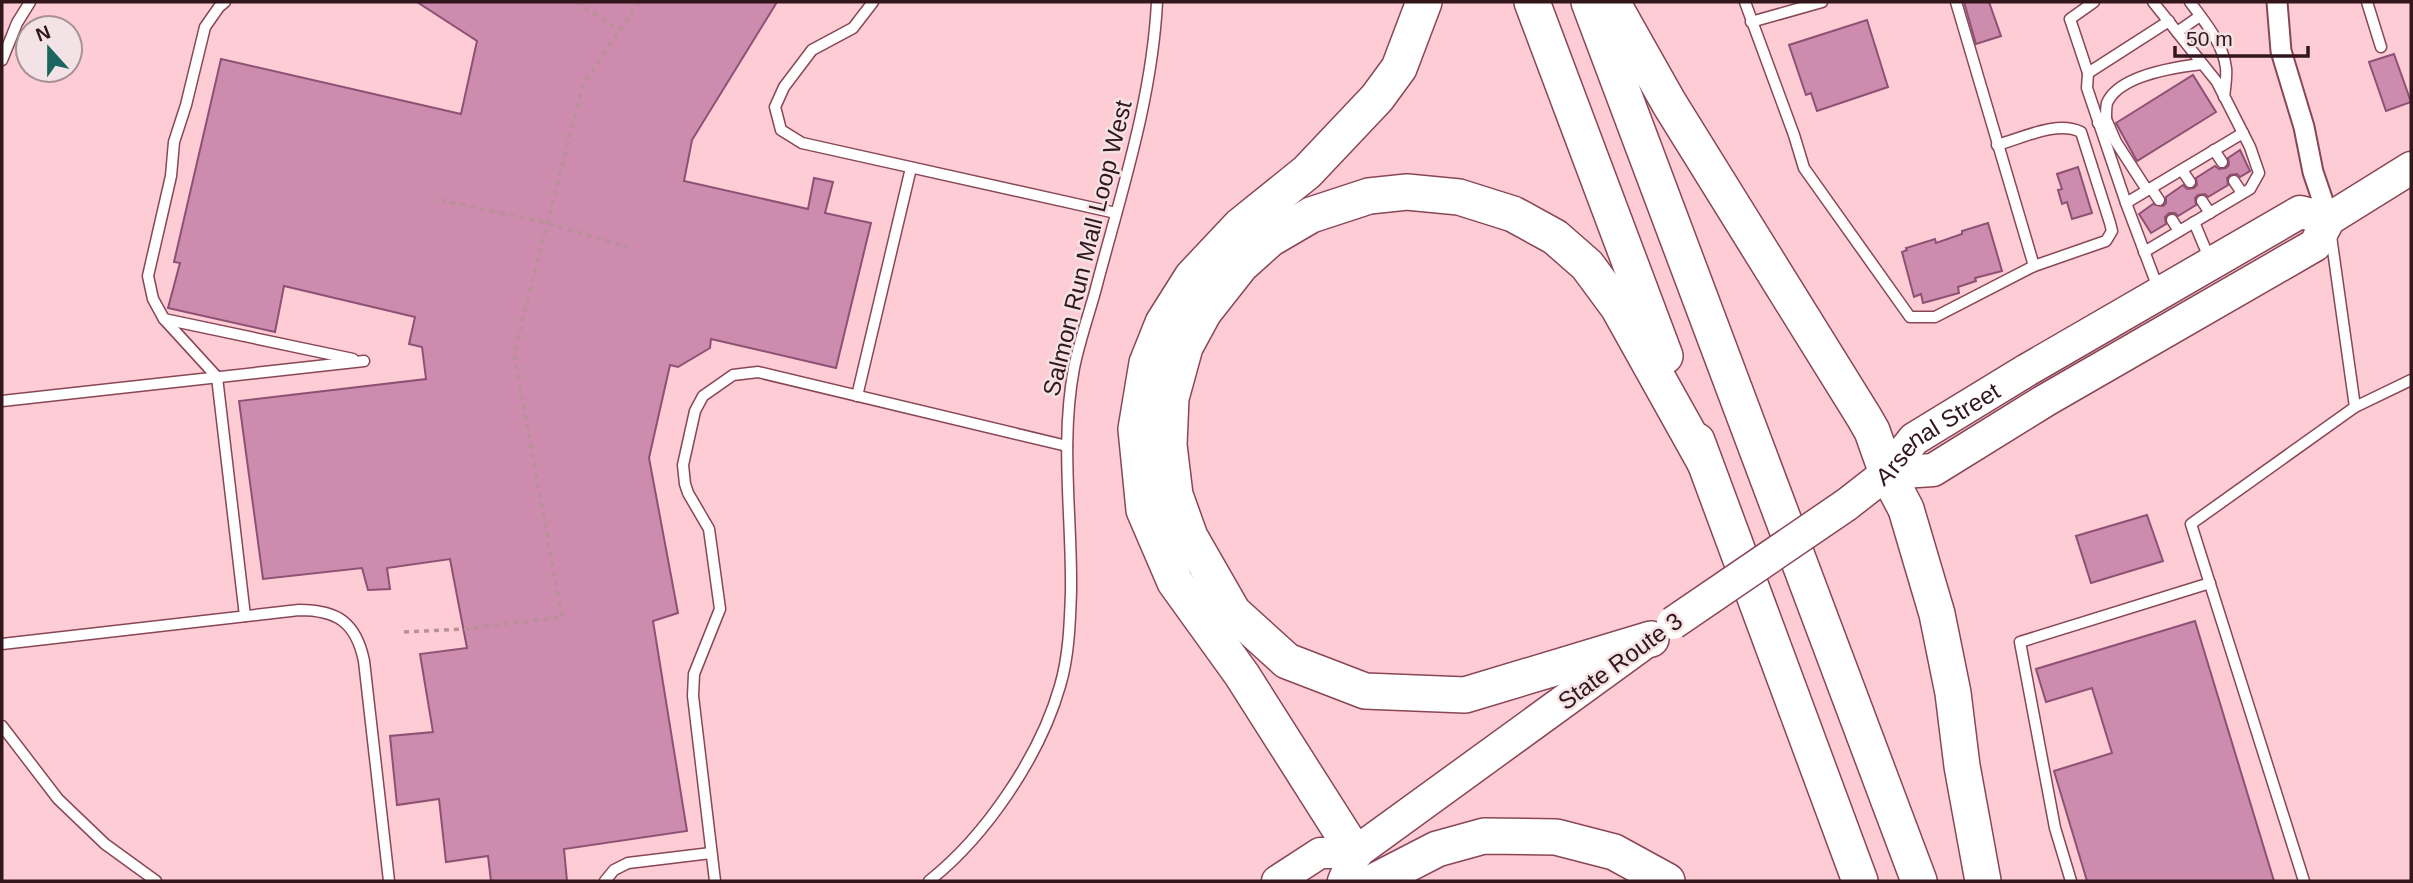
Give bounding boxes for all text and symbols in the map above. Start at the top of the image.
north arrow [14,14,84,84]
scale bar [2175,14,2308,58]
text: N [33,21,53,46]
text: 50 m [2186,27,2233,50]
street label: Salmon Run Mall Loop West [1037,97,1137,399]
street label: Arsenal Street [1870,376,2005,490]
street label: State Route 3 [1553,607,1687,715]

